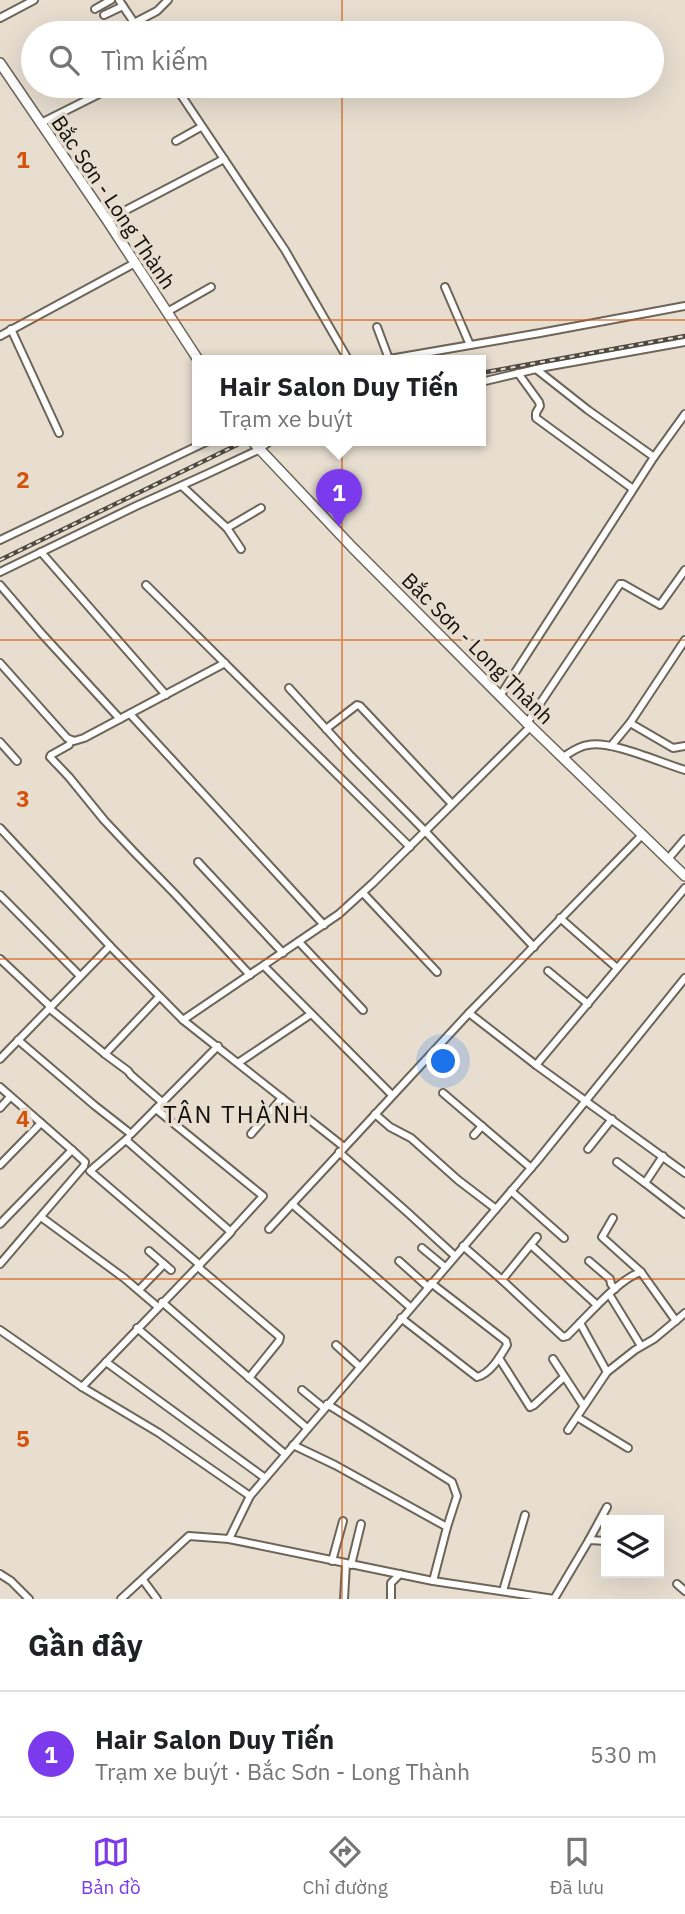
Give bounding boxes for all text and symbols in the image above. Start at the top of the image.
search box [21,21,664,98]
icon: search [45,41,83,79]
text: Tìm kiếm [101,43,208,77]
street label: Bắc Sơn - Long Thành [45,110,183,294]
text: 1 [16,144,30,174]
popup [192,355,486,446]
text: Hair Salon Duy Tiến [219,369,459,403]
text: Trạm xe buýt [219,403,353,433]
text: 2 [16,464,30,494]
pin: 1 [316,469,362,527]
street label: Bắc Sơn - Long Thành [396,566,560,730]
text: 3 [16,783,30,813]
your location [426,1044,460,1078]
district label: TÂN THÀNH [163,1098,311,1130]
text: 4 [16,1103,30,1133]
text: 5 [16,1423,30,1453]
map controls [601,1515,664,1578]
button: layers [601,1515,664,1578]
text: Gần đây [28,1625,143,1664]
text: Hair Salon Duy Tiến [95,1722,334,1756]
text: 1 [44,1739,58,1769]
text: 530 m [590,1739,657,1769]
text: Trạm xe buýt · Bắc Sơn - Long Thành [95,1756,470,1786]
tab: Bản đồ [81,1833,141,1899]
tab: Chỉ đường [303,1833,388,1899]
tab: Đã lưu [550,1833,604,1899]

